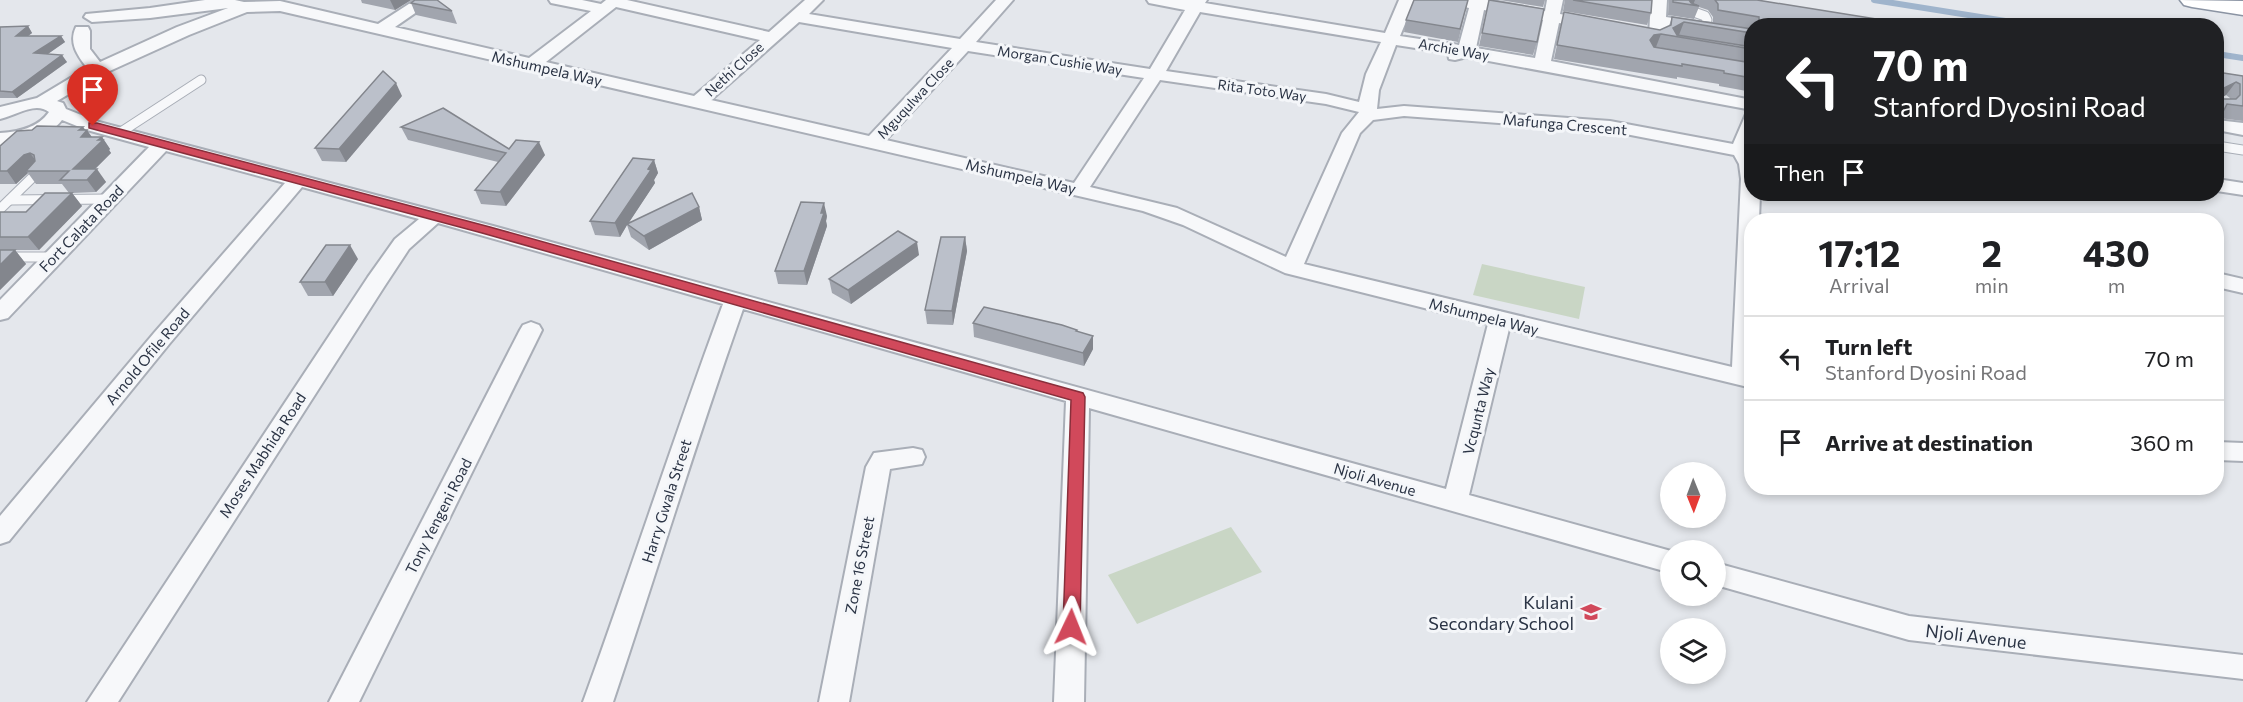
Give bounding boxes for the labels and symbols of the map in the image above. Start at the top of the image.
street label: Archie Way [1417,34,1491,64]
street label: Nethi Close [701,38,767,100]
street label: Morgan Cushie Way [996,42,1124,78]
street label: Mshumpela Way [490,47,604,89]
street label: Mguqulwa Close [873,54,957,142]
pin [67,64,118,126]
street label: Rita Toto Way [1216,75,1308,105]
street label: Mafunga Crescent [1502,110,1628,138]
street label: Mshumpela Way [964,155,1078,197]
street label: Fort Calata Road [35,181,127,275]
street label: Mshumpela Way [1427,294,1541,338]
street label: Arnold Ofile Road [101,304,193,408]
street label: Vcqunta Way [1458,365,1498,456]
street label: Moses Mabhida Road [215,389,309,521]
street label: Harry Gwala Street [638,437,694,565]
street label: Tony Yengeni Road [401,455,475,577]
street label: Njoli Avenue [1332,459,1418,499]
north arrow [1660,462,1726,528]
street label: Zone 16 Street [841,515,877,615]
place label: Kulani Secondary School [1428,591,1574,634]
position arrow [1039,595,1103,659]
school or university icon: Kulani Secondary School [1579,600,1603,624]
street label: Njoli Avenue [1924,619,2028,653]

